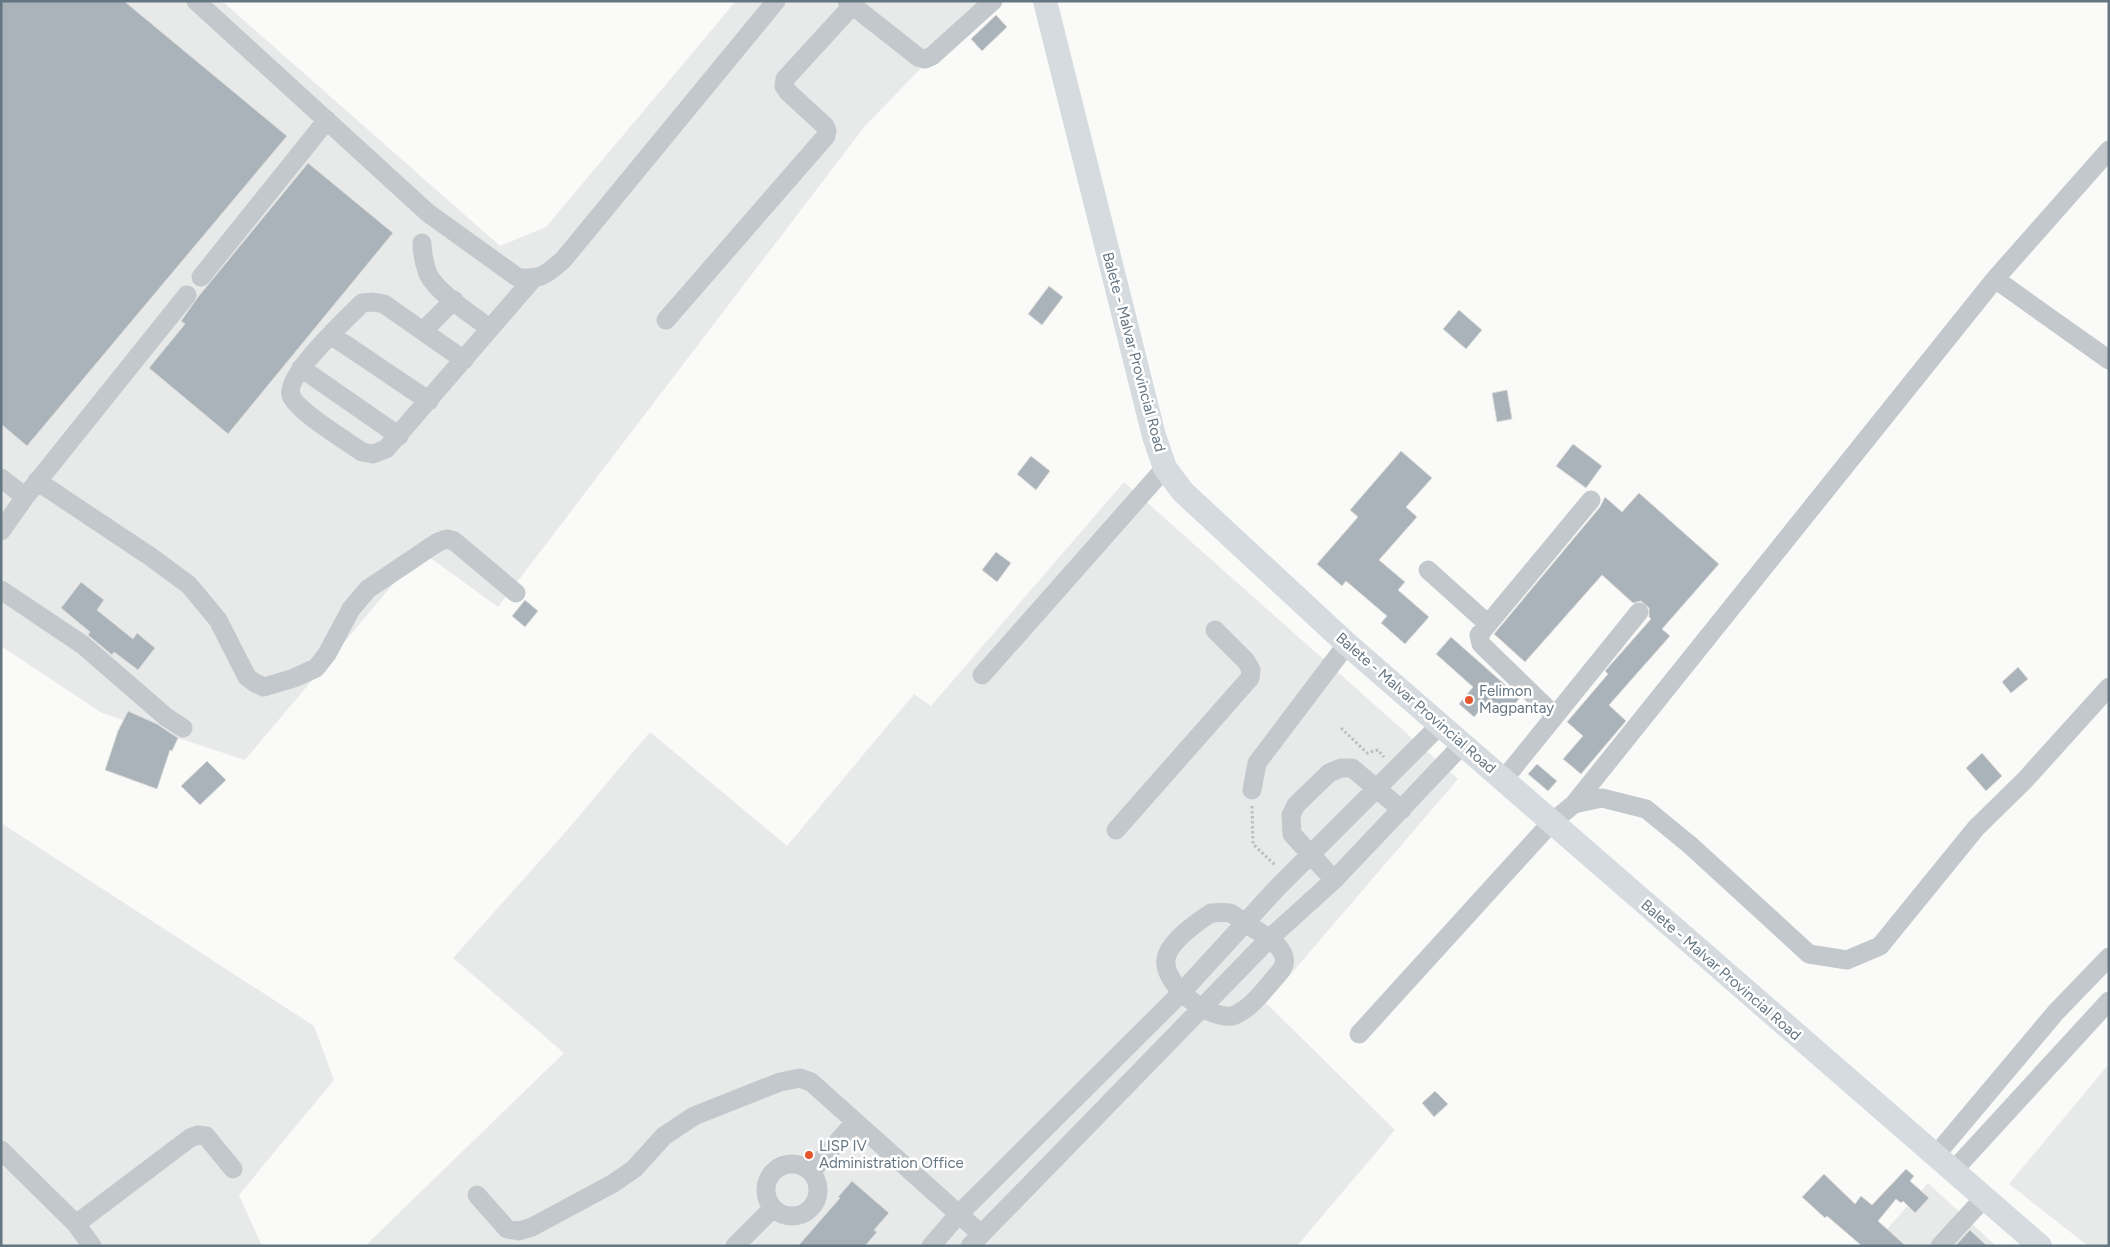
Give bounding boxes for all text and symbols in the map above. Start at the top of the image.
street label: Balete - Malvar Provincial Road [1099,250,1169,454]
street label: Balete - Malvar Provincial Road [1332,629,1500,777]
place label: Felimon Magpantay [1479,682,1554,717]
marker: Felimon Magpantay [1463,694,1475,706]
street label: Balete - Malvar Provincial Road [1637,896,1805,1044]
place label: LISP IV Administration Office [819,1137,964,1172]
marker: LISP IV Administration Office [803,1149,815,1161]

